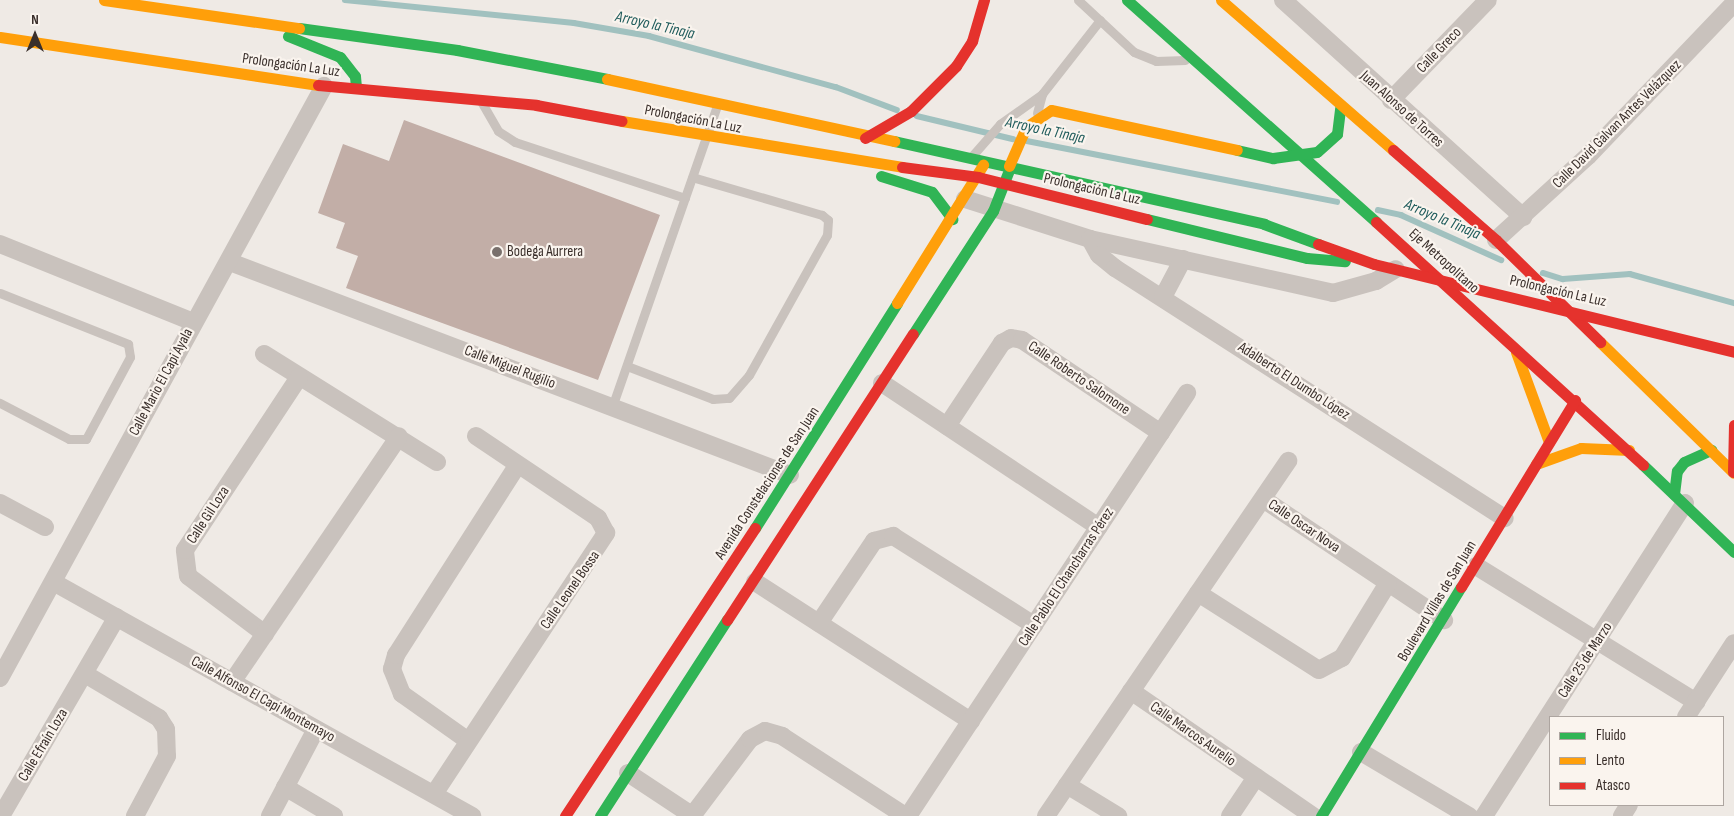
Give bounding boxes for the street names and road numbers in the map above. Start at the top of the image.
street label: Calle Greco [1413,23,1465,77]
street label: Prolongación La Luz [241,49,341,81]
street label: Calle David Galvan Antes Velázquez [1549,56,1685,192]
street label: Juan Alonso de Torres [1357,67,1447,151]
street label: Prolongación La Luz [643,101,743,137]
street label: Prolongación La Luz [1042,169,1142,209]
street label: Eje Metropolitano [1405,225,1483,297]
street label: Prolongación La Luz [1508,271,1608,311]
street label: Calle Mario El Capi Ayala [125,325,197,439]
street label: Calle Roberto Salomone [1025,337,1133,419]
street label: Adalberto El Dumbo López [1235,338,1353,424]
street label: Calle Miguel Rugilio [462,341,558,393]
street label: Avenida Constelaciones de San Juan [711,403,823,563]
street label: Calle Gil Loza [183,483,233,547]
street label: Calle Oscar Nova [1265,495,1343,557]
street label: Calle Pablo El Chancharras Pérez [1014,504,1118,650]
street label: Boulevard Villas de San Juan [1394,537,1480,665]
street label: Calle Leonel Bossa [536,547,604,633]
street label: Calle 25 de Marzo [1554,619,1616,701]
street label: Calle Alfonso El Capi Montemayo [188,652,338,746]
street label: Calle Marcos Aurelio [1147,698,1239,770]
street label: Calle Efraín Loza [14,705,72,785]

